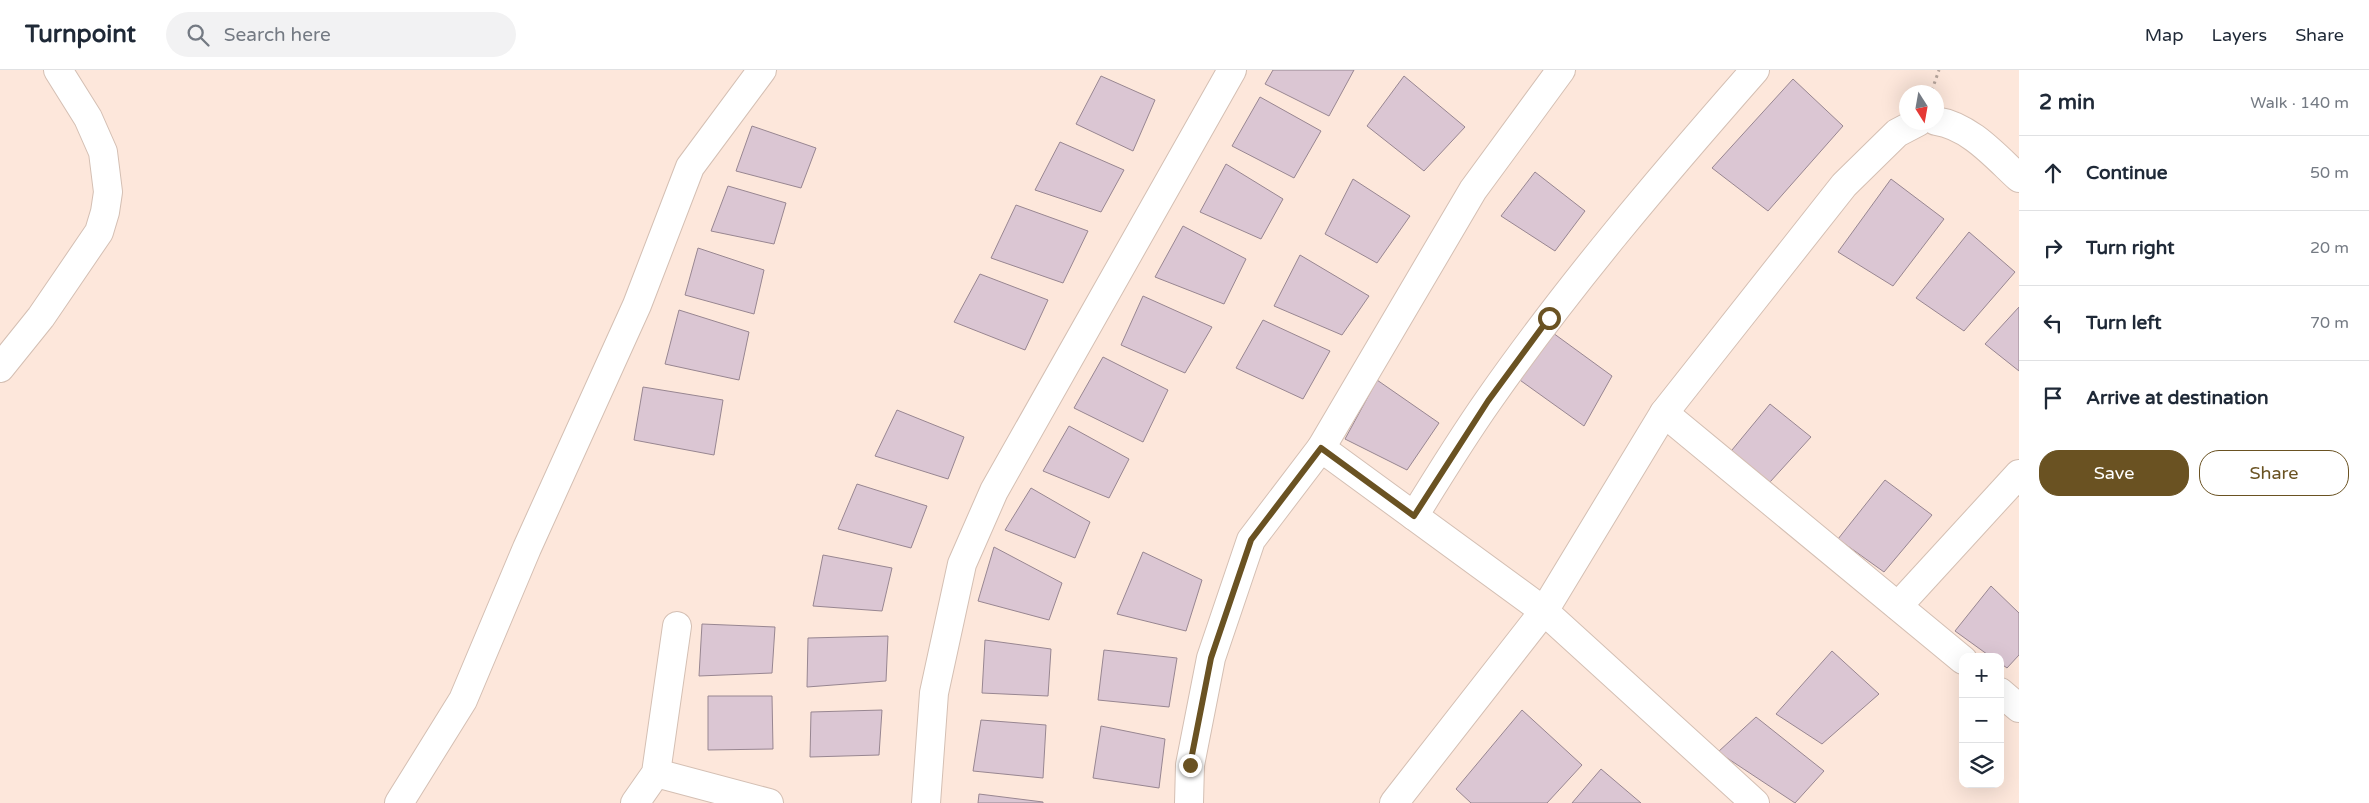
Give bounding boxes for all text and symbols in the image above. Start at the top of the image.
search box [166,12,516,57]
text: Turnpoint [25,20,136,49]
icon: search [184,21,212,49]
text: Search here [224,24,331,46]
text: Map [2145,24,2184,46]
text: Layers [2212,24,2267,46]
text: Share [2295,24,2344,46]
north arrow [1899,85,1944,130]
text: 2 min [2039,90,2095,115]
text: Walk · 140 m [2250,93,2349,113]
icon: ahead [2039,159,2067,187]
text: Continue [2086,162,2168,184]
text: 50 m [2310,163,2349,183]
icon: right [2039,234,2067,262]
text: Turn right [2086,237,2174,259]
text: 20 m [2310,238,2349,258]
route start [1538,307,1561,330]
icon: left [2039,309,2067,337]
text: Turn left [2086,312,2162,334]
text: 70 m [2310,313,2349,333]
icon: arrive [2039,384,2067,412]
text: Arrive at destination [2086,387,2269,409]
button: Save [2039,450,2189,496]
button: Share [2199,450,2349,496]
map controls [1959,653,2004,788]
button: + [1959,653,2004,698]
button: − [1959,698,2004,743]
button: layers [1959,743,2004,788]
route end [1179,754,1202,777]

